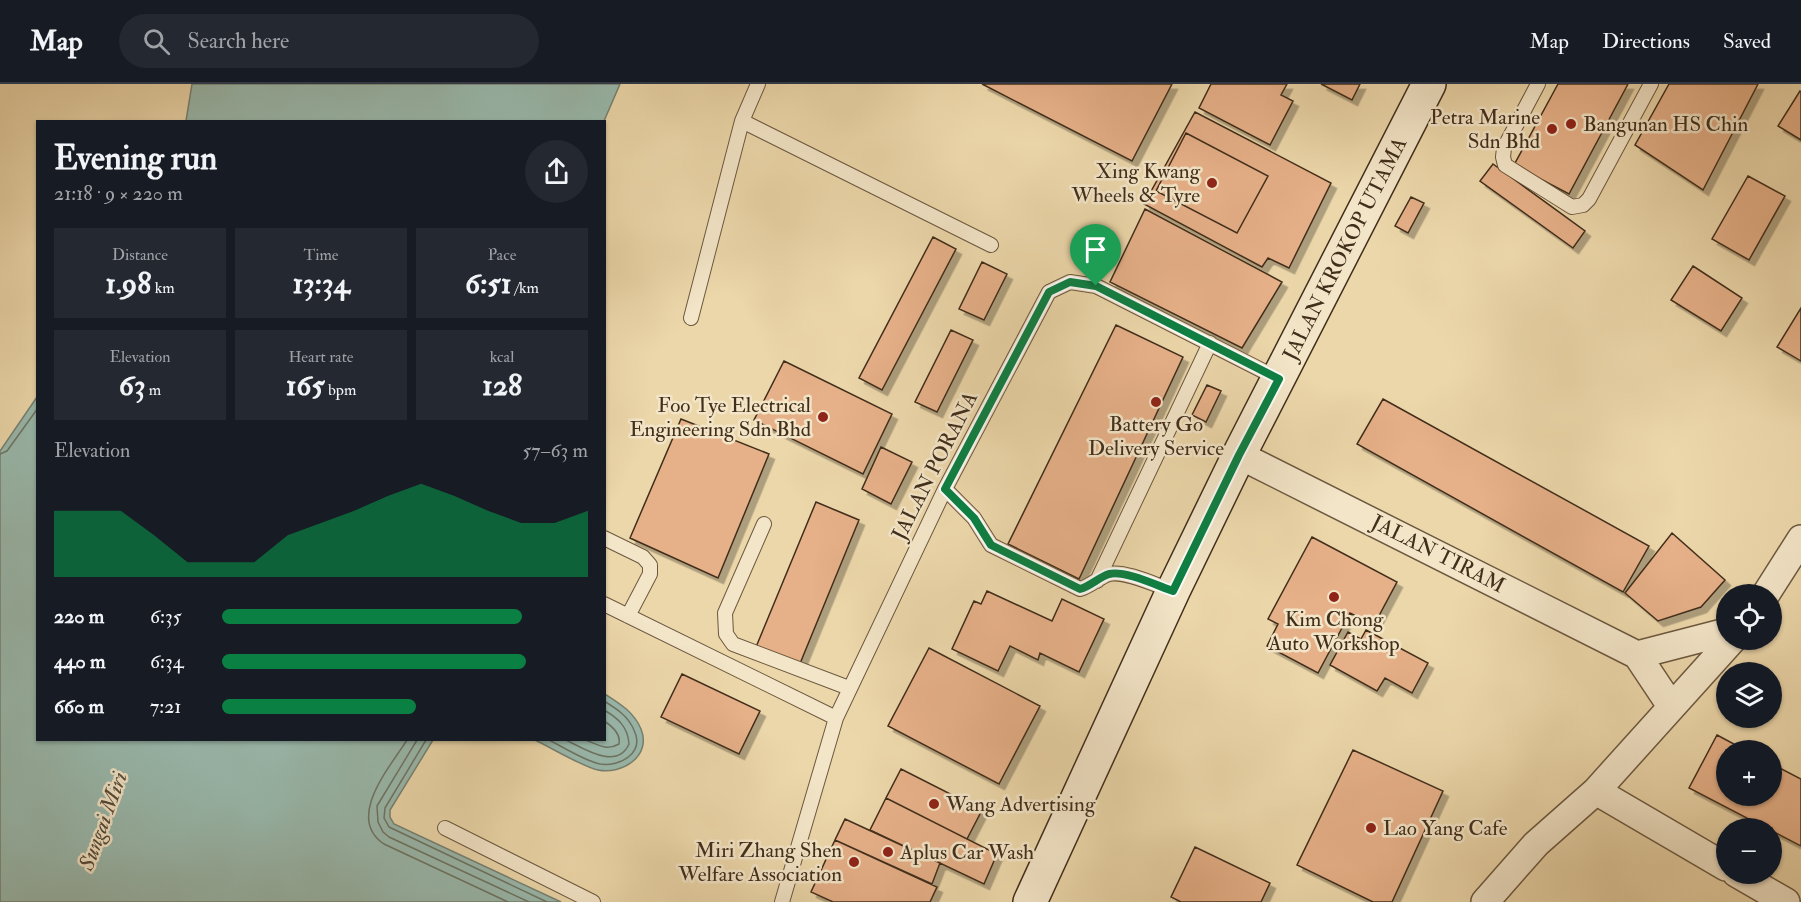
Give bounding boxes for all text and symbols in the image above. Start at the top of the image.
search box [119,14,539,68]
text: Map [30,24,83,59]
icon: search [140,25,173,58]
text: Search here [188,27,289,55]
text: Map [1529,28,1569,55]
text: Directions [1602,28,1690,55]
text: Saved [1723,28,1771,55]
place label: Petra Marine Sdn Bhd [1430,104,1541,155]
place label: Bangunan HS Chin [1583,111,1749,138]
marker: Bangunan HS Chin [1564,117,1578,131]
marker: Petra Marine Sdn Bhd [1545,122,1559,136]
street label: JALAN KROKOP UTAMA [1276,133,1413,366]
text: Evening run [54,138,217,179]
button: share [525,140,588,203]
place label: Xing Kwang Wheels & Tyre [1071,158,1201,209]
marker: Xing Kwang Wheels & Tyre [1205,176,1219,190]
text: 21:18 · 9 × 220 m [54,181,183,206]
pin [1070,224,1121,286]
icon: arrive [1079,233,1112,266]
text: Distance [112,245,168,265]
text: Time [304,245,338,265]
text: Pace [488,245,516,265]
text: 1.98 [105,265,151,302]
text: 13:34 [292,265,350,302]
text: 6:51 [465,265,511,302]
text: km [151,278,175,298]
text: /km [511,278,539,298]
text: Elevation [110,347,170,367]
text: Heart rate [288,347,354,367]
text: kcal [490,347,514,367]
text: 63 [119,367,145,404]
text: 165 [286,367,325,404]
text: 128 [482,367,522,404]
text: m [145,380,161,400]
text: bpm [325,380,356,400]
street label: JALAN PORANA [885,387,984,546]
place label: Foo Tye Electrical Engineering Sdn Bhd [629,392,812,443]
marker: Battery Go Delivery Service [1149,395,1163,409]
marker: Foo Tye Electrical Engineering Sdn Bhd [816,410,830,424]
place label: Battery Go Delivery Service [1088,411,1224,462]
text: Elevation [54,438,130,463]
text: 57–63 m [522,438,588,463]
street label: JALAN TIRAM [1366,508,1510,599]
map controls [1716,584,1782,884]
button: locate [1716,584,1782,650]
marker: Kim Chong Auto Workshop [1327,590,1341,604]
text: 220 m [54,604,104,629]
text: 6:35 [150,604,182,629]
place label: Kim Chong Auto Workshop [1267,606,1400,657]
text: 440 m [54,649,106,674]
text: 6:34 [150,649,183,674]
button: layers [1716,662,1782,728]
text: 660 m [54,694,104,719]
text: 7:21 [150,694,181,719]
button: + [1716,740,1782,806]
water label: Sungai Miri [72,768,134,875]
place label: Wang Advertising [945,791,1096,818]
marker: Wang Advertising [927,797,941,811]
place label: Lao Yang Cafe [1383,815,1508,842]
button: − [1716,818,1782,884]
marker: Lao Yang Cafe [1364,821,1378,835]
place label: Miri Zhang Shen Welfare Association [677,837,842,888]
place label: Aplus Car Wash [899,839,1034,866]
marker: Aplus Car Wash [881,845,895,859]
marker: Miri Zhang Shen Welfare Association [847,855,861,869]

